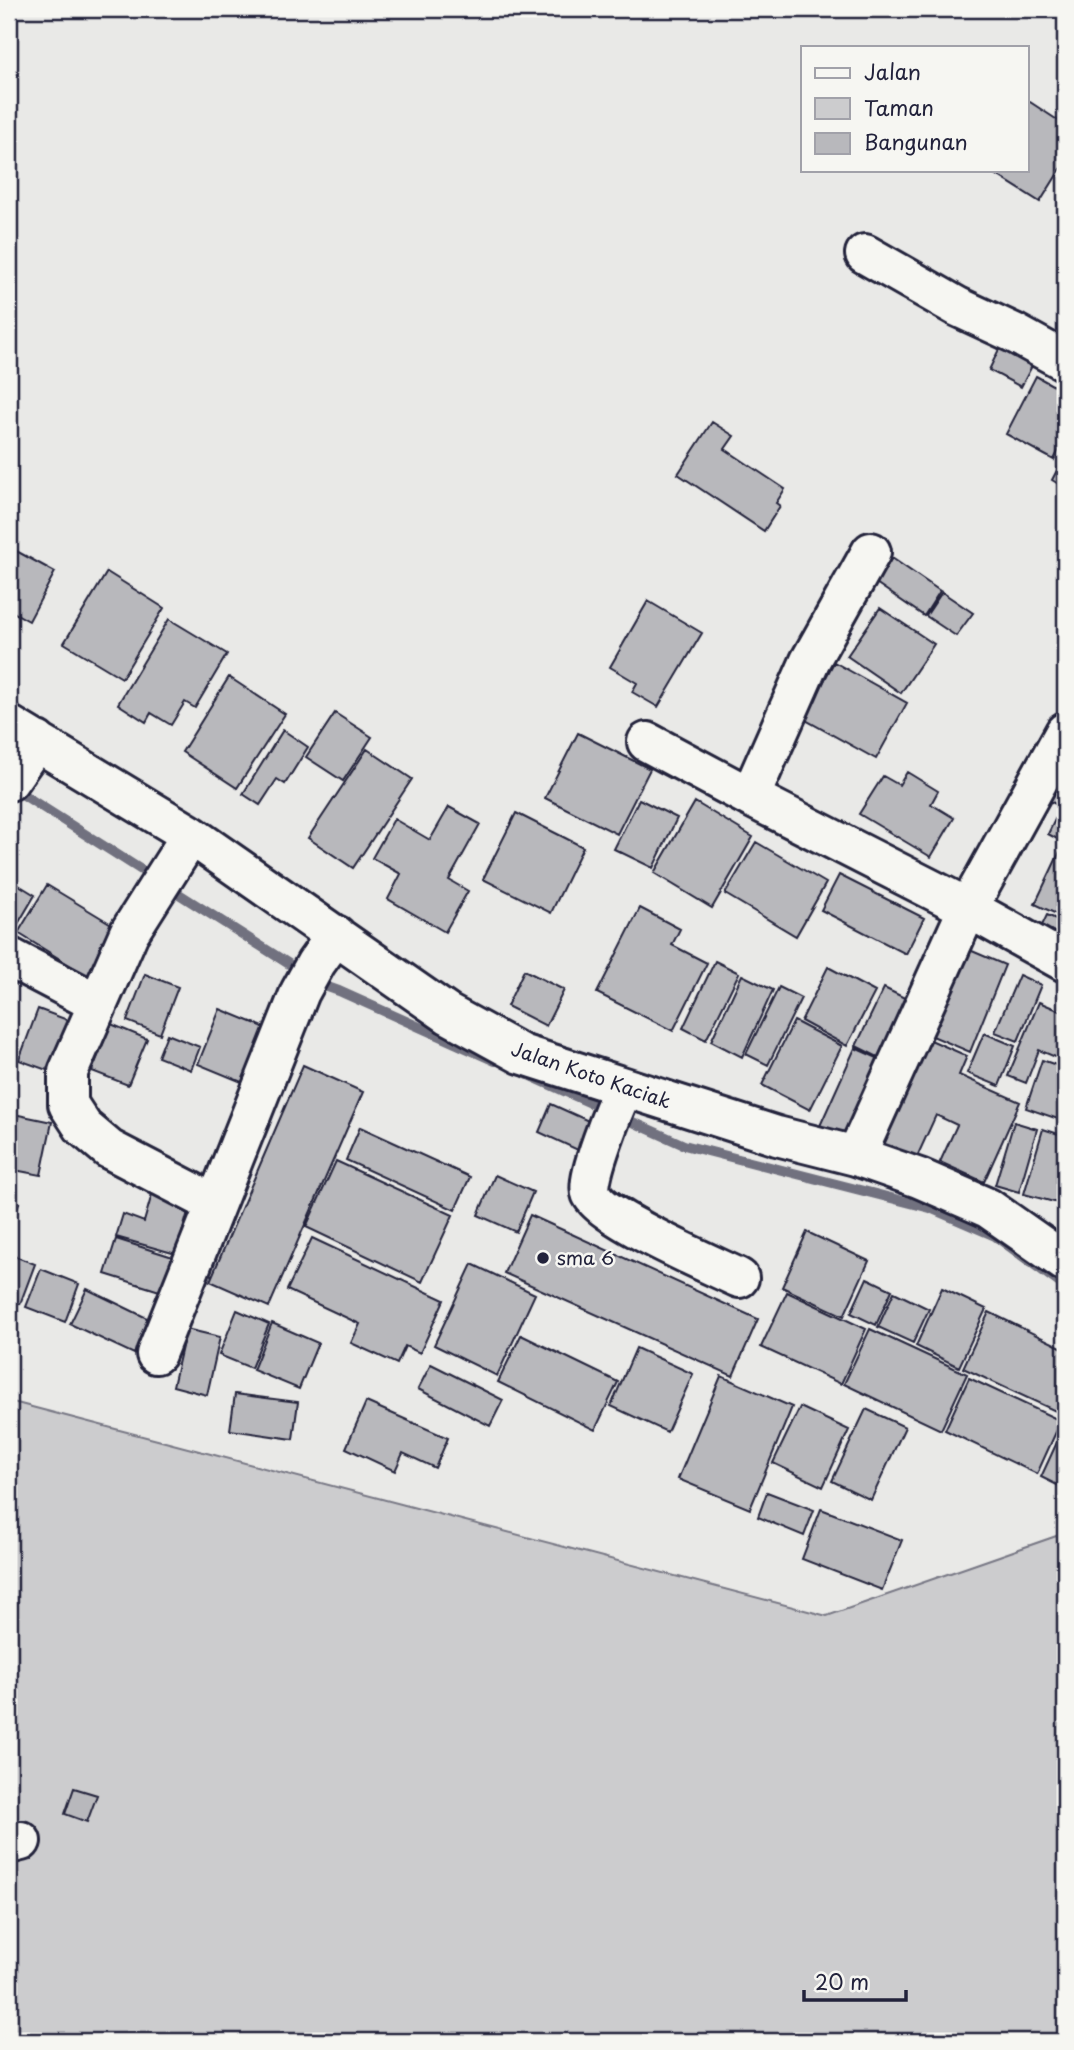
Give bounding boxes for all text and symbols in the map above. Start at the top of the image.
legend [801,46,1028,172]
text: Jalan [864,55,921,87]
text: Taman [864,91,934,123]
text: Bangunan [864,125,968,157]
street label: Jalan Koto Kaciak [508,1034,675,1115]
place label: sma 6 [557,1243,614,1271]
marker: sma 6 [535,1250,551,1266]
scale bar [804,1959,906,2003]
text: 20 m [815,1965,869,1997]

